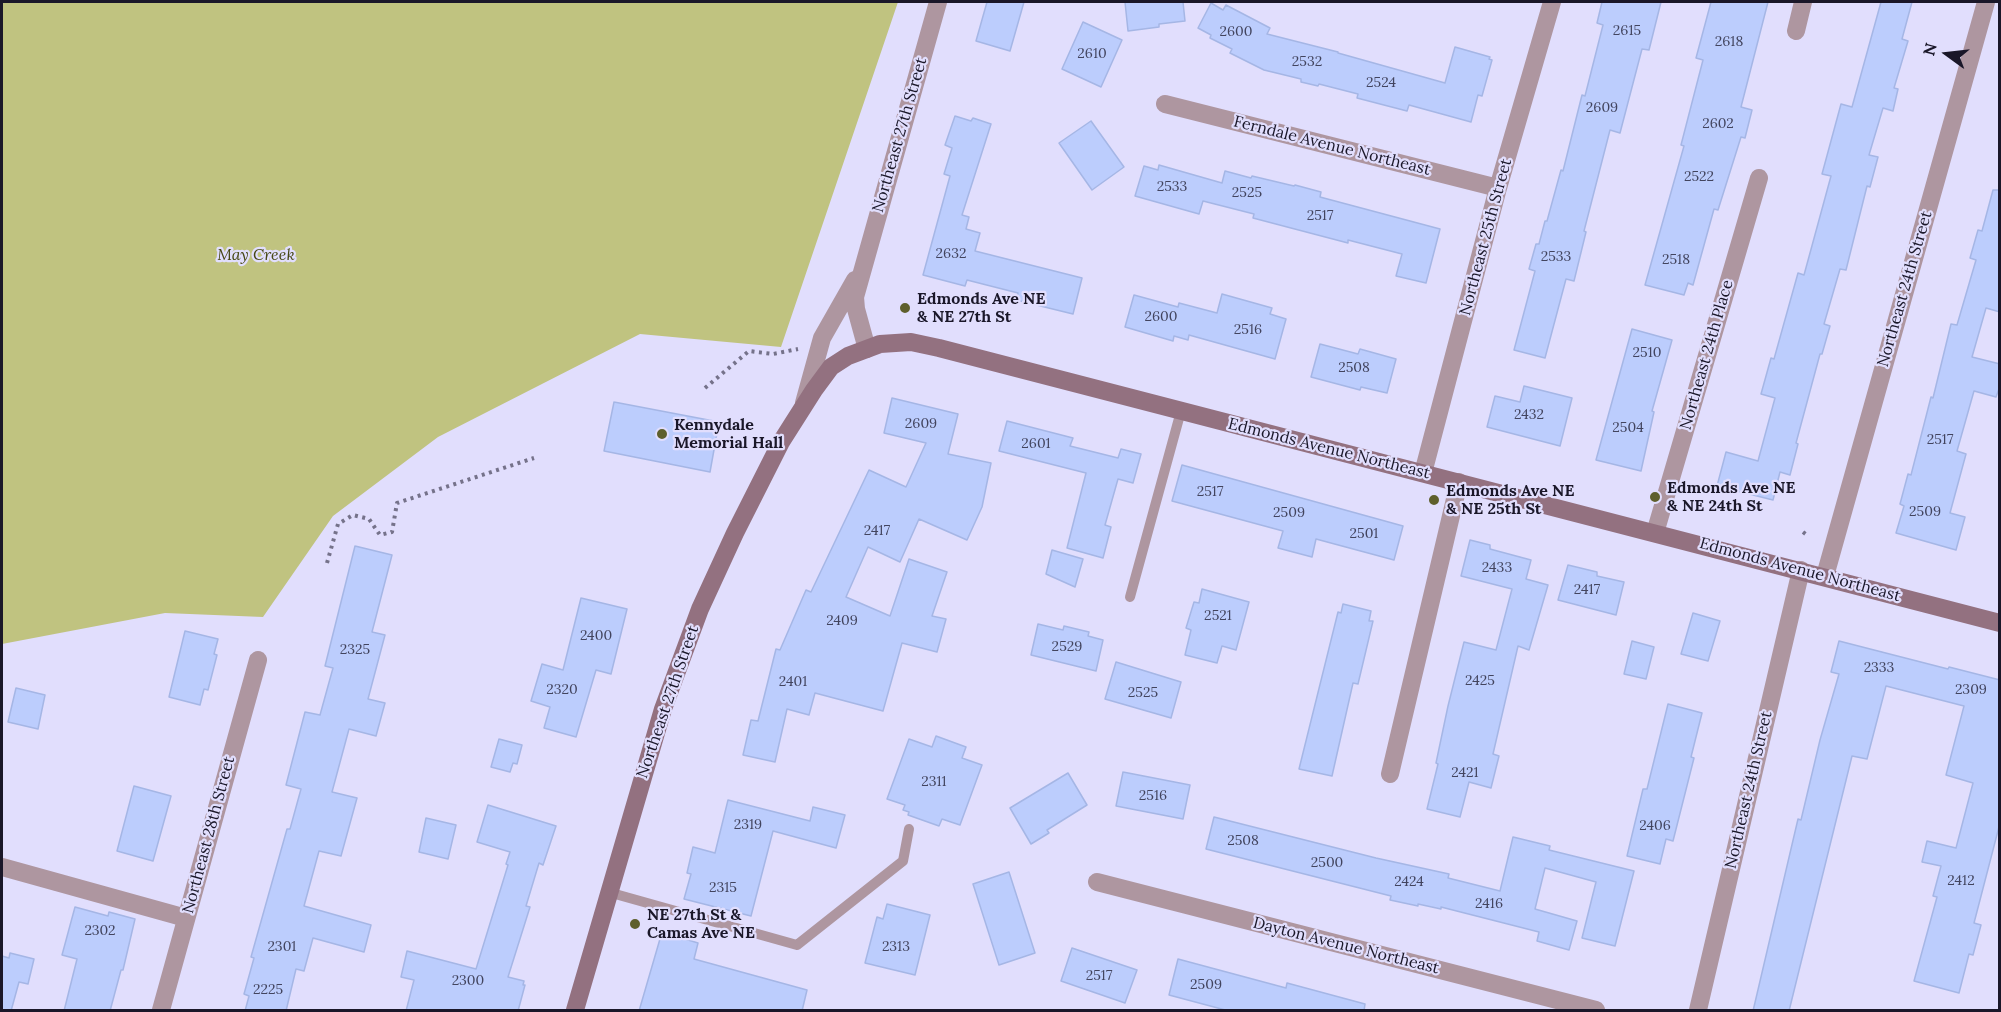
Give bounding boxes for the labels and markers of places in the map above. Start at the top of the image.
place label: Edmonds Ave NE & NE 27th St [917,289,1045,327]
marker: Edmonds Ave NE & NE 27th St [898,301,912,315]
place label: Kennydale Memorial Hall [674,415,783,453]
marker: Kennydale Memorial Hall [655,427,669,441]
place label: Edmonds Ave NE & NE 24th St [1667,478,1795,516]
place label: Edmonds Ave NE & NE 25th St [1446,481,1574,519]
marker: Edmonds Ave NE & NE 24th St [1648,490,1662,504]
marker: Edmonds Ave NE & NE 25th St [1427,493,1441,507]
place label: NE 27th St & Camas Ave NE [647,905,755,943]
marker: NE 27th St & Camas Ave NE [628,917,642,931]

